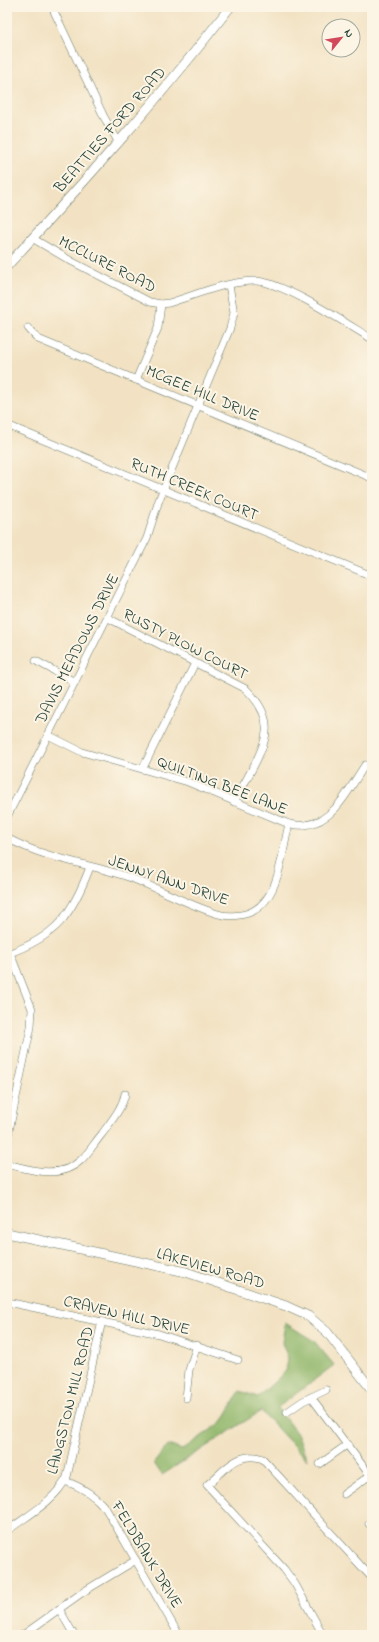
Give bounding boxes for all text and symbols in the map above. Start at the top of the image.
north arrow [321,18,361,58]
text: N [340,26,358,41]
street label: BEATTIES FORD ROAD [48,62,172,200]
street label: MCCLURE ROAD [54,230,160,300]
street label: MCGEE HILL DRIVE [142,359,263,429]
street label: RUTH CREEK COURT [126,452,262,528]
street label: DAVIS MEADOWS DRIVE [29,570,126,729]
street label: RUSTY PLOW COURT [118,603,252,687]
street label: QUILTING BEE LANE [153,750,291,822]
street label: JENNY ANN DRIVE [105,849,232,913]
street label: LAKEVIEW ROAD [153,1242,267,1296]
street label: CRAVEN HILL DRIVE [61,1290,192,1342]
street label: LANGSTON MILL ROAD [41,1324,101,1477]
street label: FELDBANK DRIVE [104,1496,188,1613]

